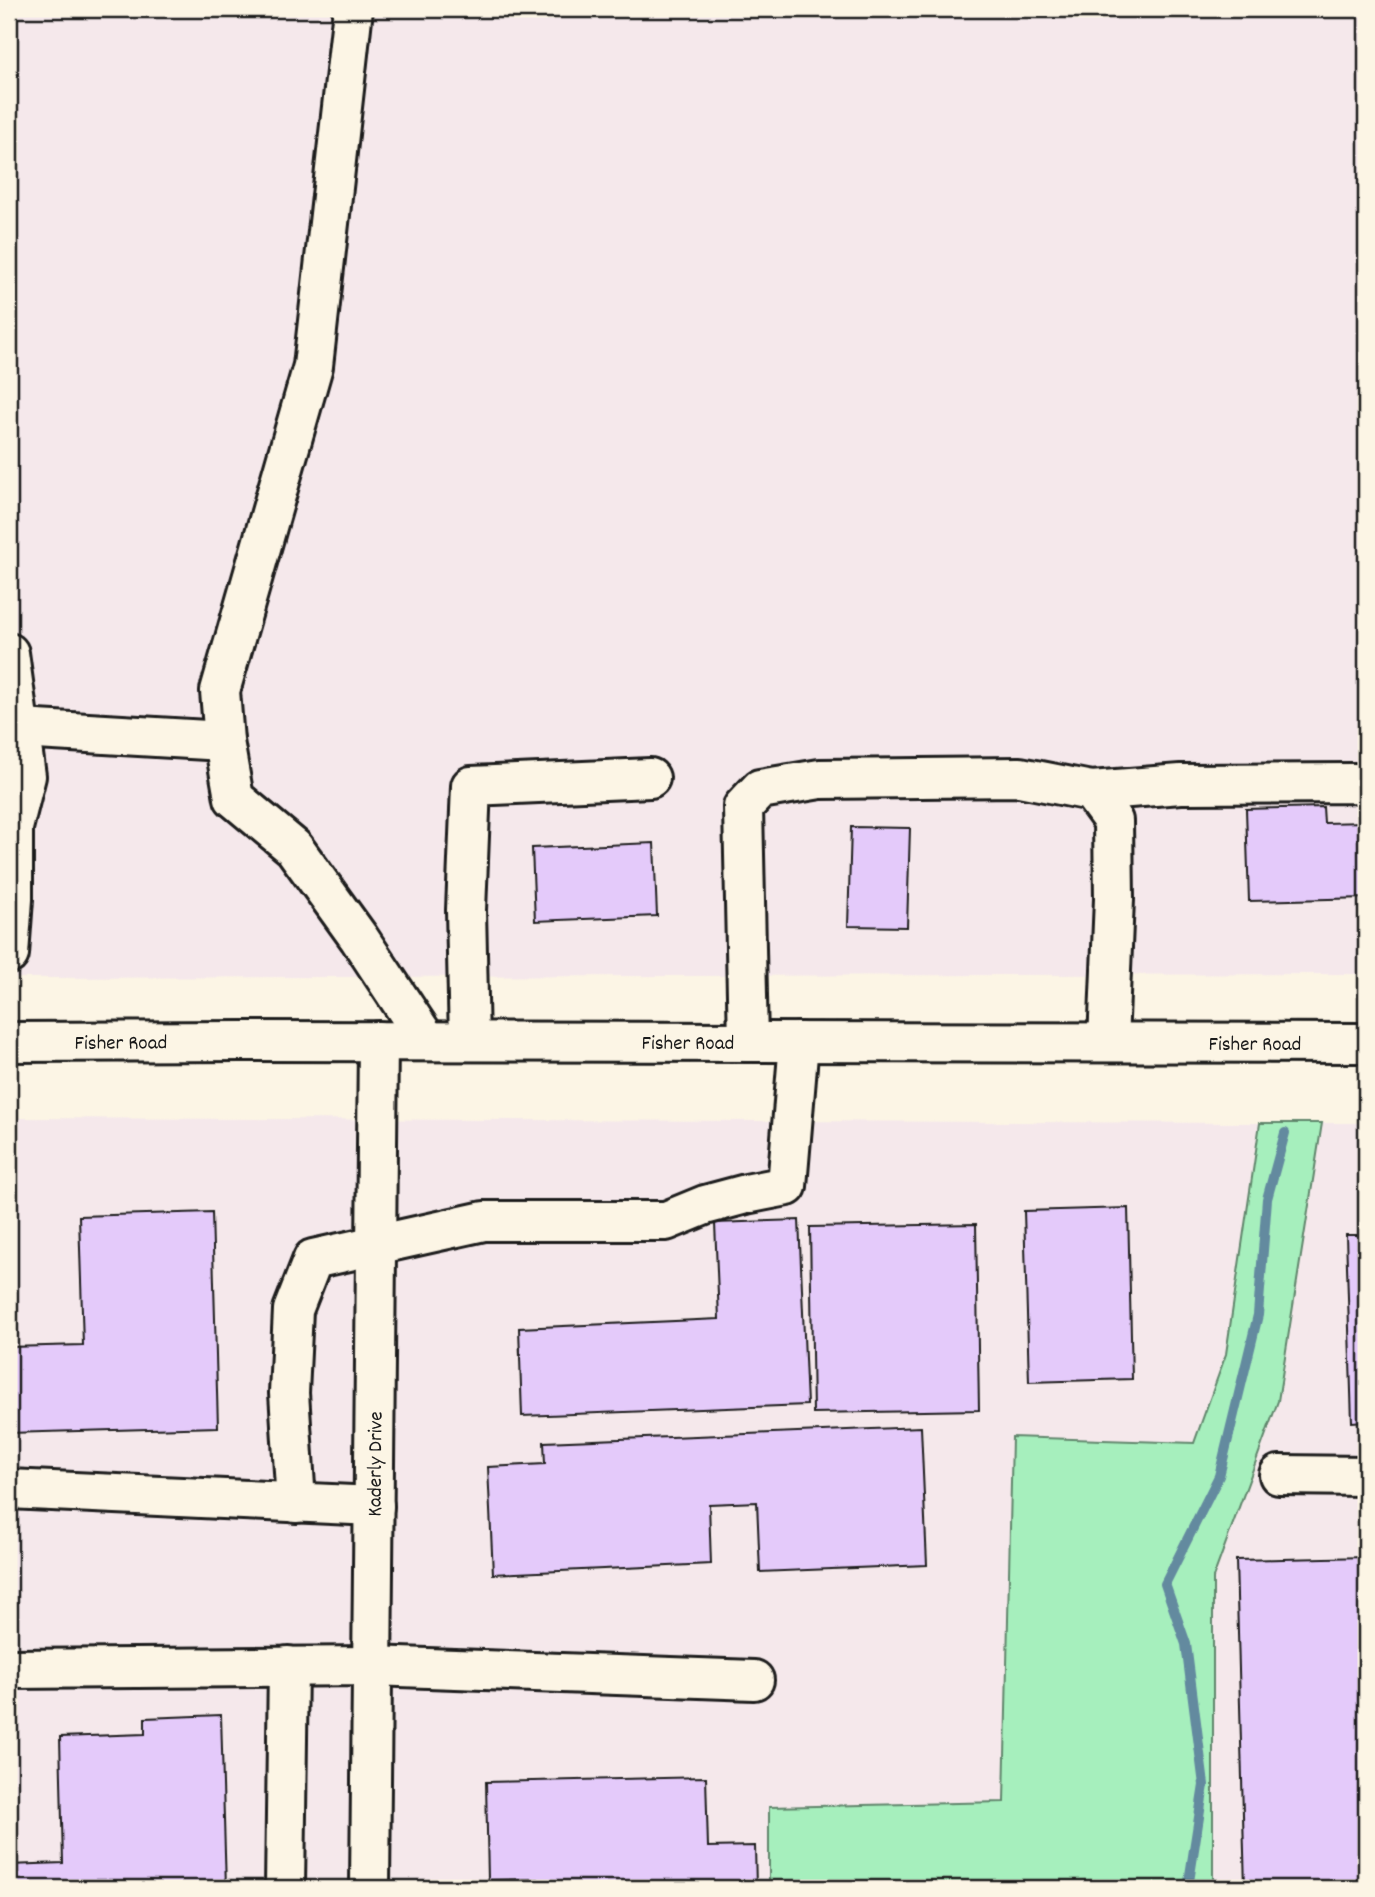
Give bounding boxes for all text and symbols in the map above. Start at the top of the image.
street label: Fisher Road [75,1029,168,1060]
street label: Fisher Road [642,1030,734,1060]
street label: Fisher Road [1209,1031,1301,1061]
street label: Kaderly Drive [362,1411,393,1517]

